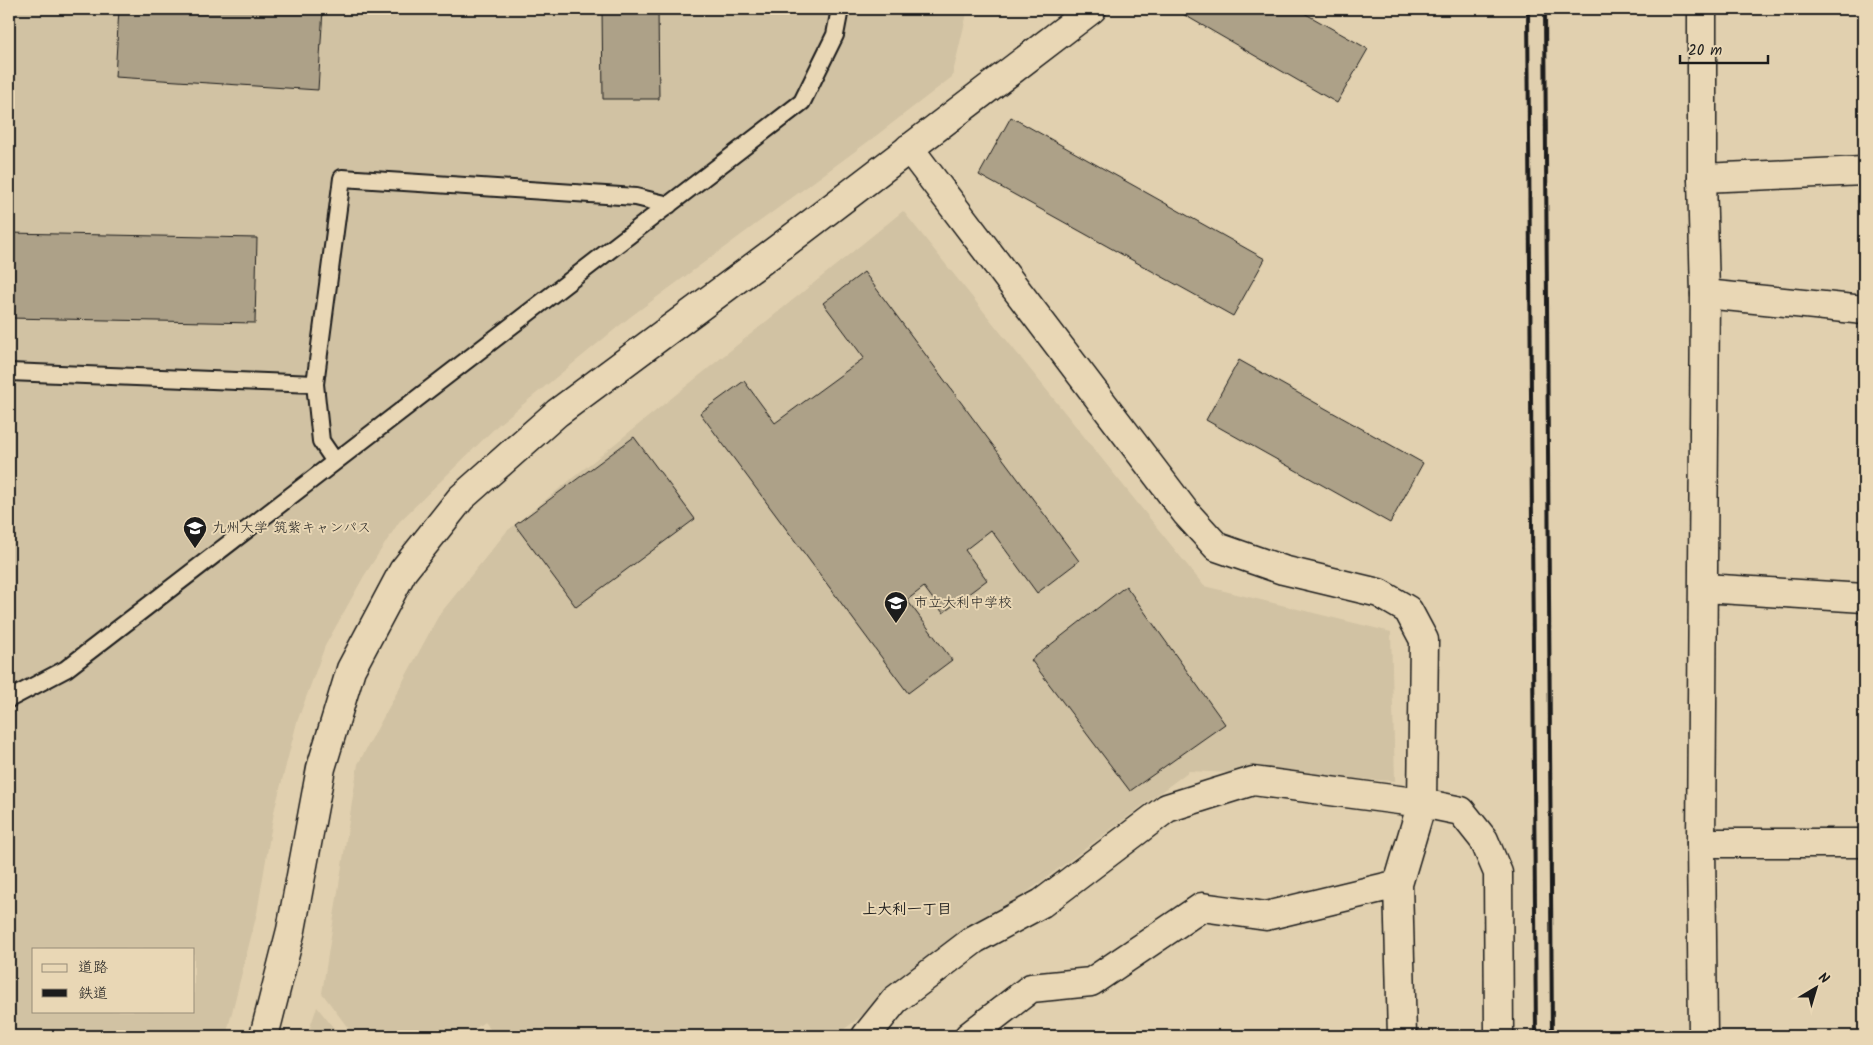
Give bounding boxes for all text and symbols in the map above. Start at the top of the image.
scale bar [1680,32,1768,64]
text: 20 m [1688,39,1722,63]
school or university icon: 九州大学 筑紫キャンパス [182,515,208,549]
place label: 九州大学 筑紫キャンパス [212,517,371,539]
school or university icon: 市立大利中学校 [883,590,909,624]
place label: 市立大利中学校 [914,592,1012,614]
district label: 上大利一丁目 [862,898,952,922]
legend [32,948,195,1012]
text: 道路 [78,956,108,980]
north arrow [1790,962,1840,1012]
text: N [1813,967,1834,990]
text: 鉄道 [78,982,108,1006]

